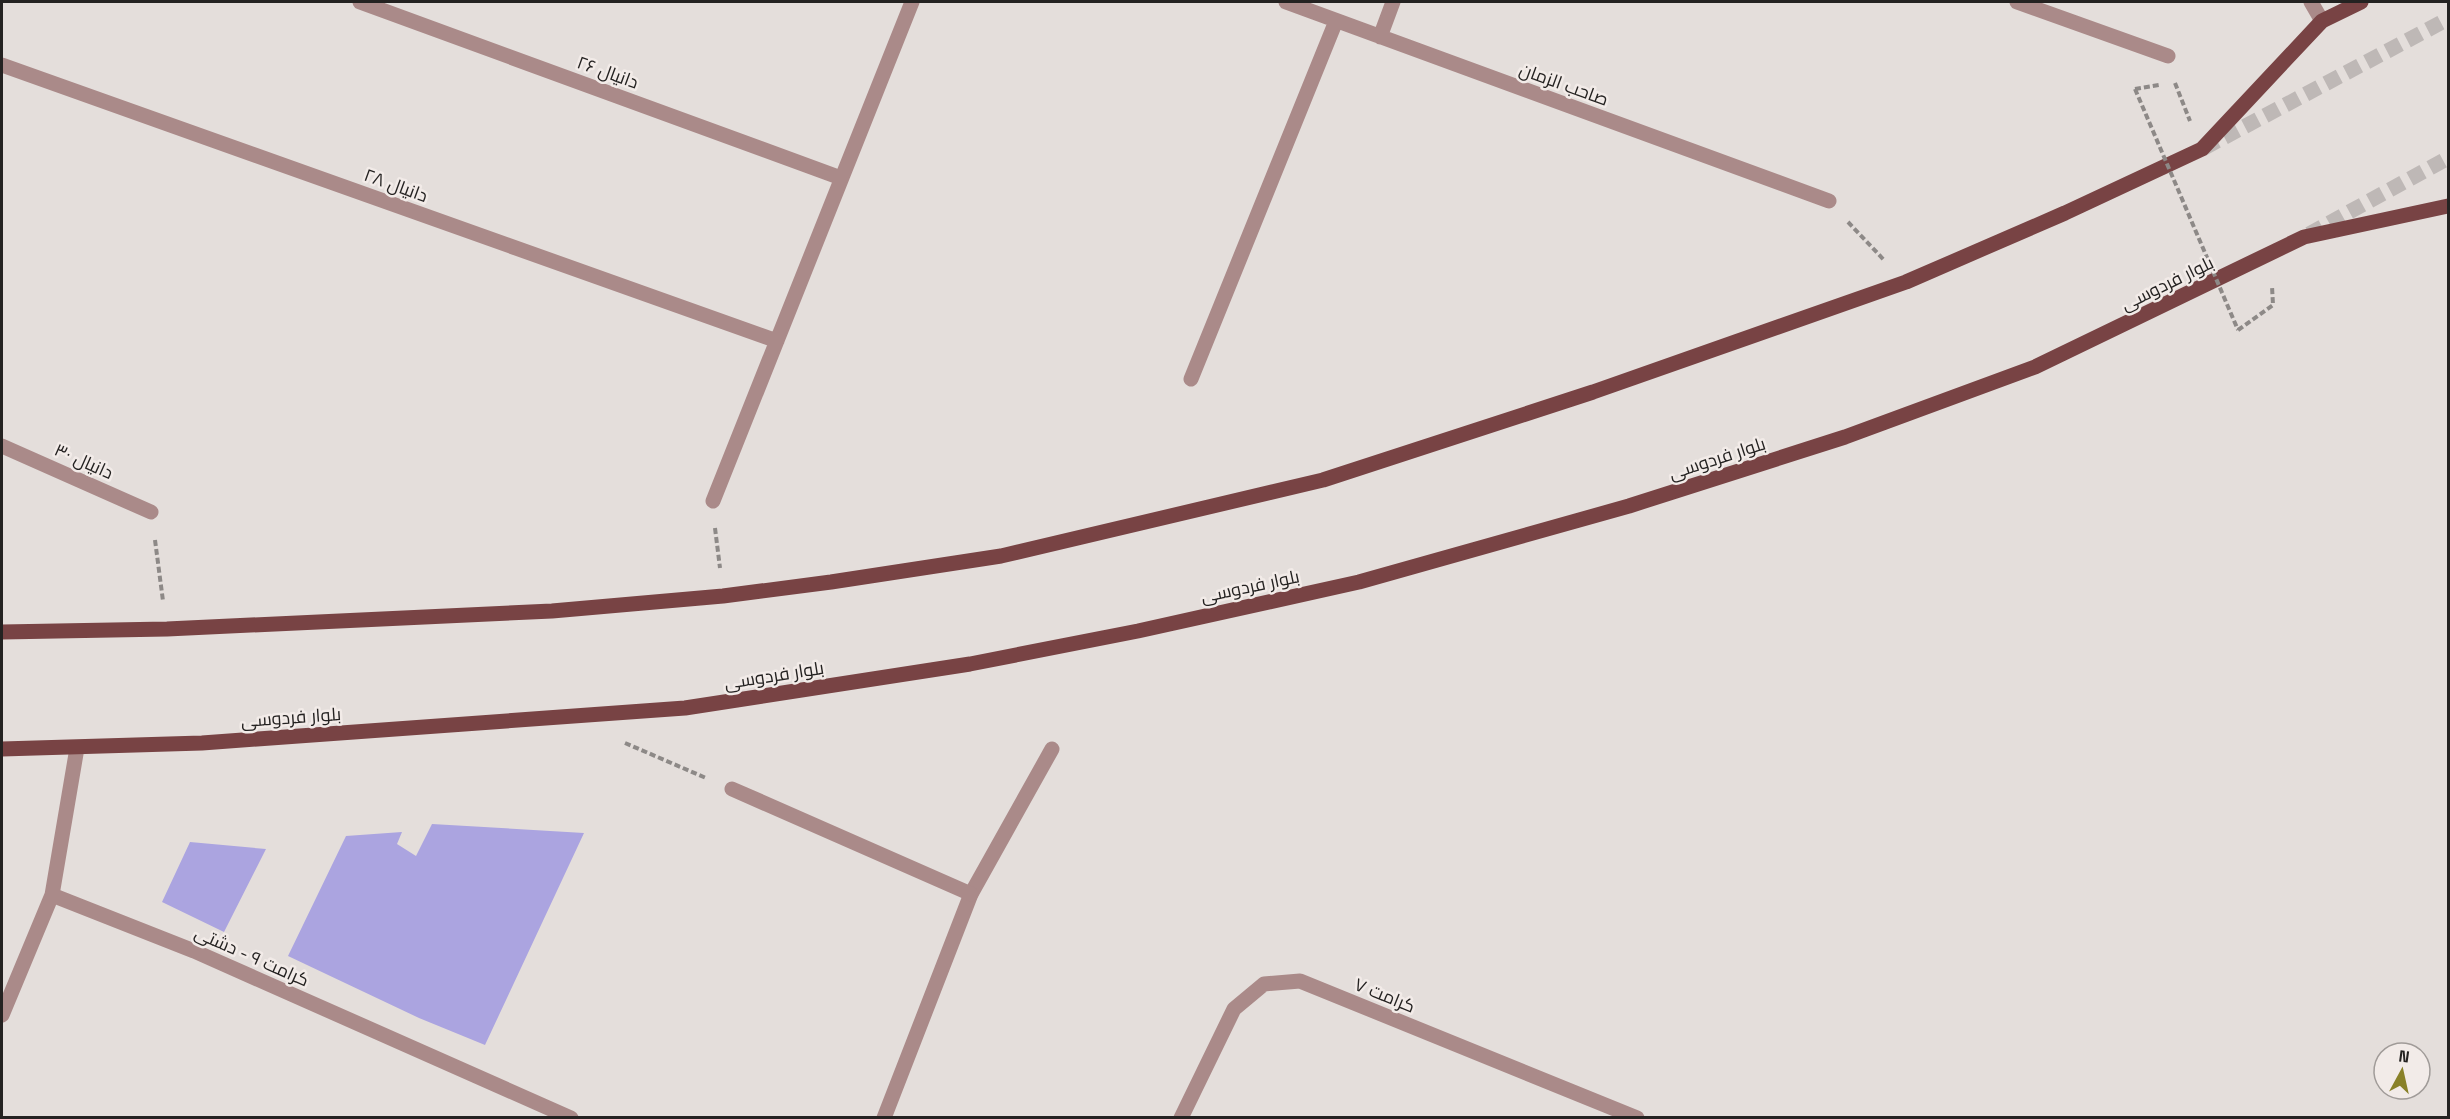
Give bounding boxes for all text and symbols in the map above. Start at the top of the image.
street label: دانیال ۲۶ [574,50,642,94]
street label: صاحب الزمان [1516,57,1612,111]
street label: دانیال ۲۸ [361,163,431,207]
street label: بلوار فردوسی [2117,251,2217,315]
street label: بلوار فردوسی [1666,432,1768,484]
street label: دانیال ۳۰ [51,438,117,484]
street label: بلوار فردوسی [1198,564,1302,608]
street label: بلوار فردوسی [723,656,825,694]
street label: بلوار فردوسی [240,702,342,732]
street label: کرامت ۹ - دشتی [191,920,313,992]
street label: کرامت ۷ [1351,972,1419,1018]
north arrow [2372,1041,2432,1101]
text: N [2397,1045,2411,1068]

